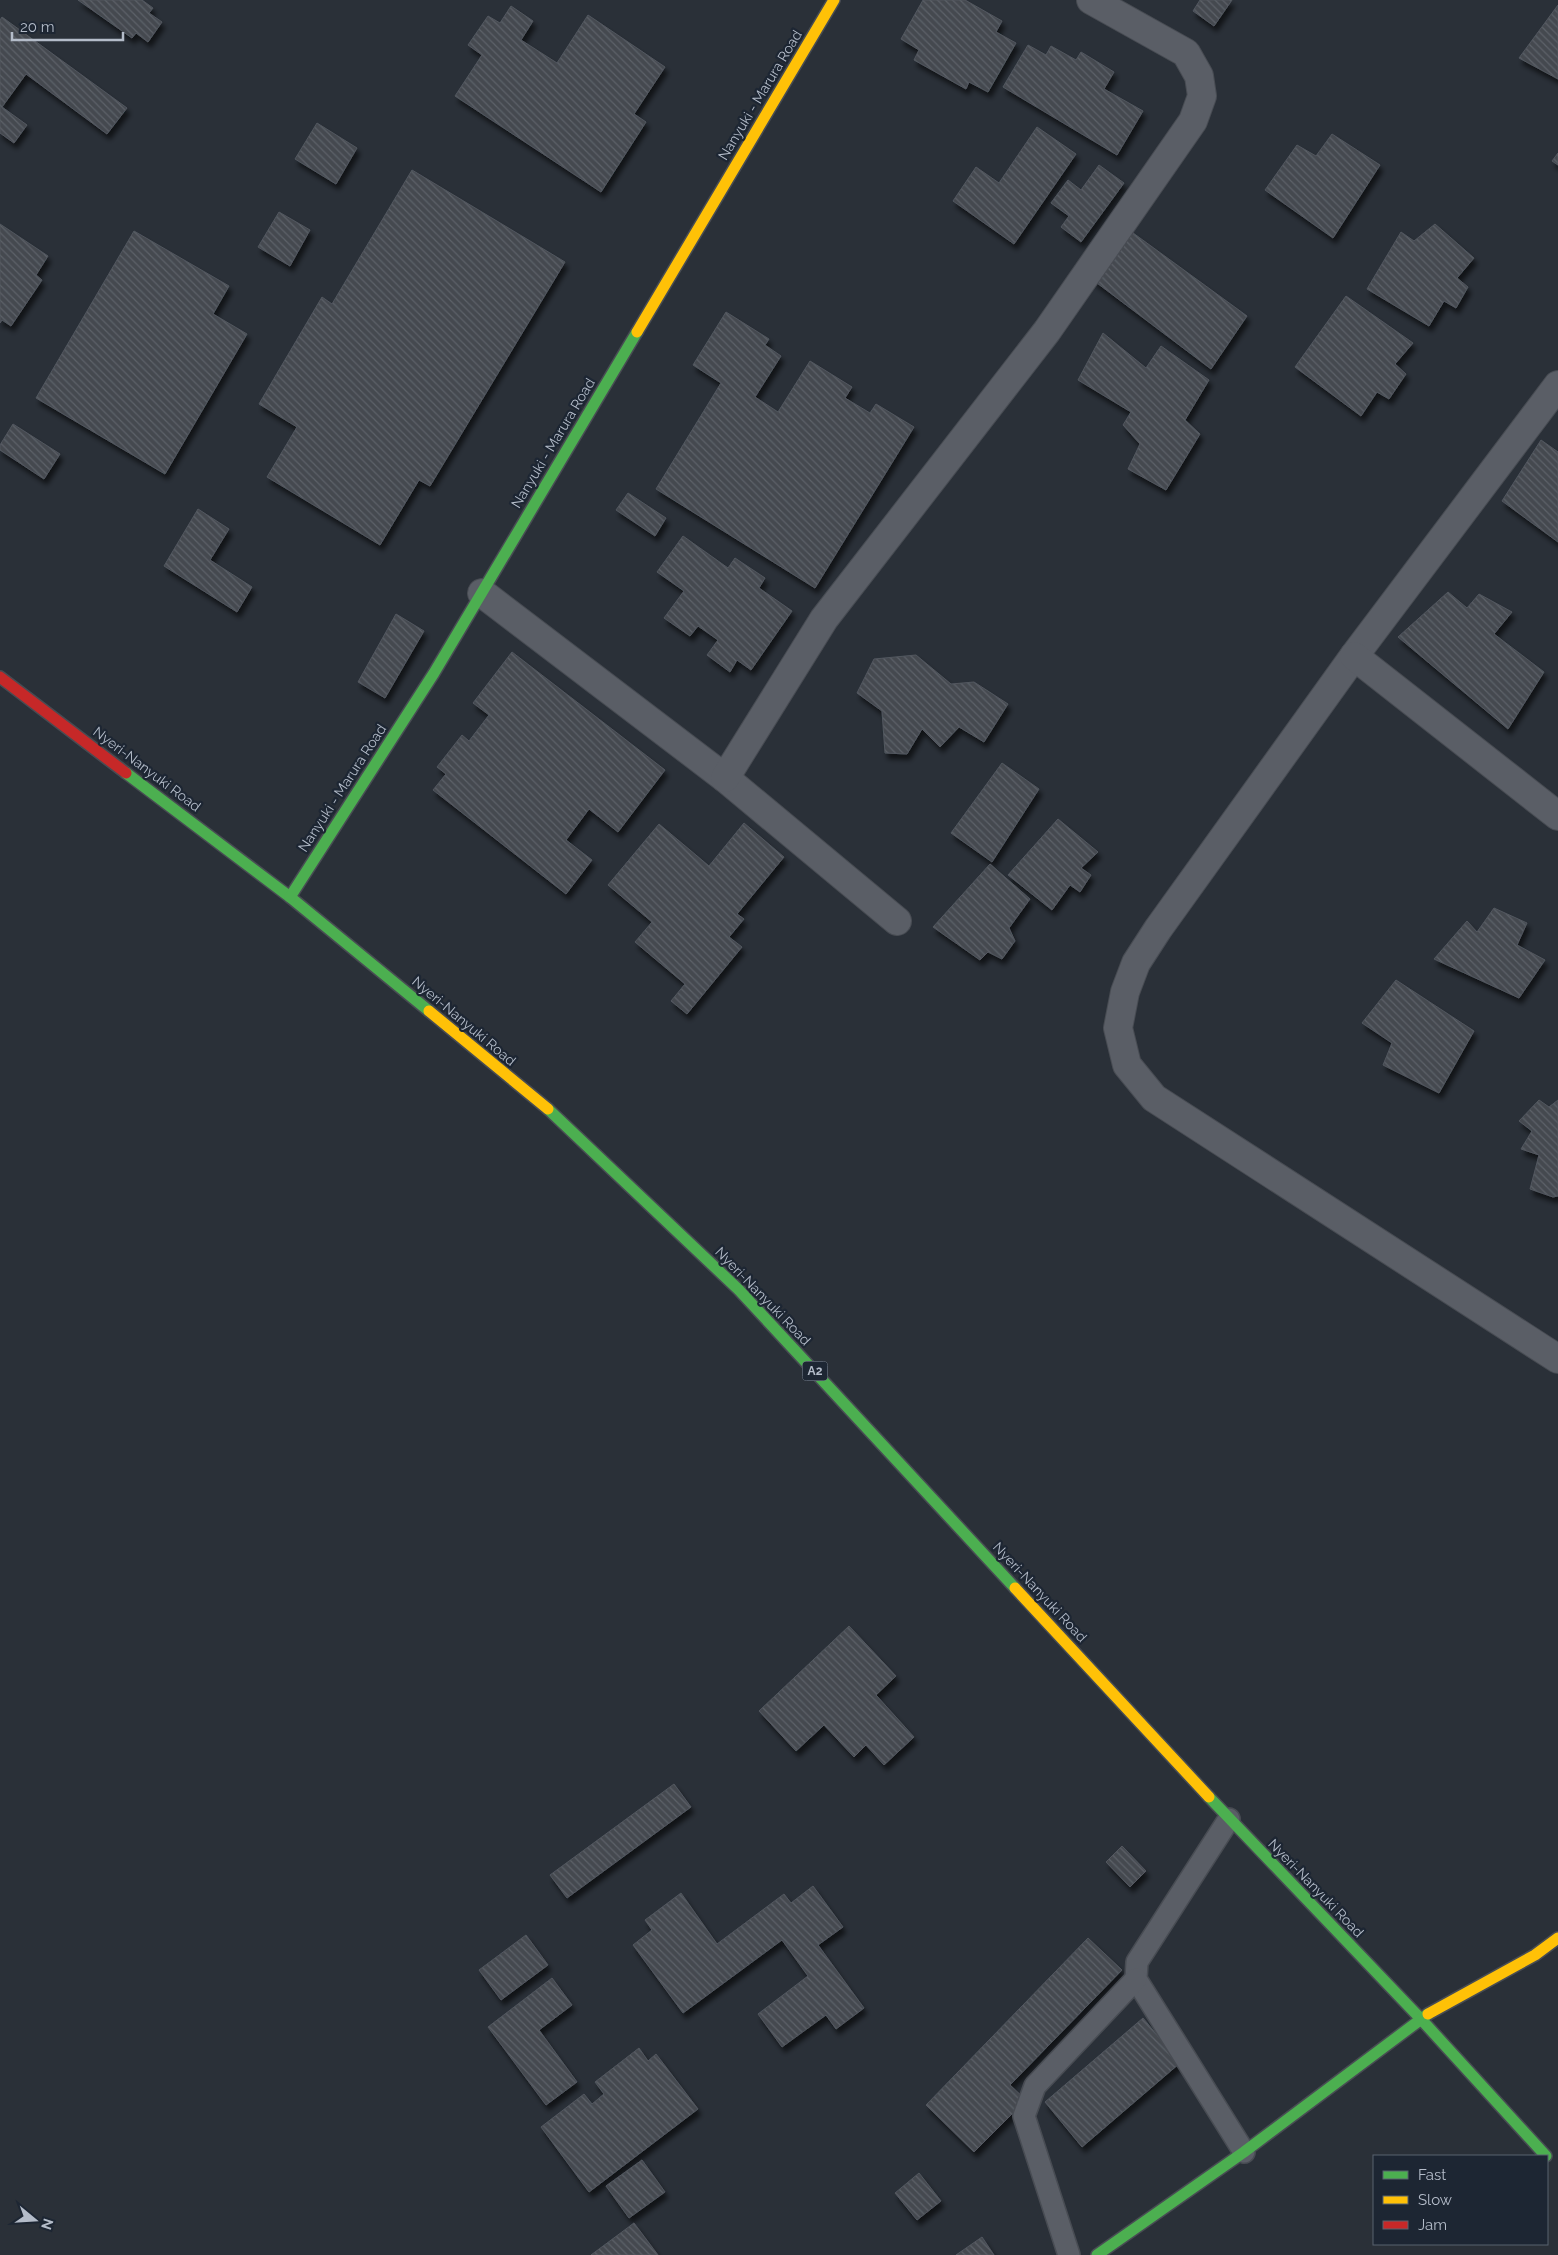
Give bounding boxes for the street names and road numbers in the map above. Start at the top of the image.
street label: Nanyuki - Marura Road [715,27,805,163]
street label: Nanyuki - Marura Road [508,375,598,511]
street label: Nanyuki - Marura Road [295,721,389,855]
street label: Nyeri-Nanyuki Road [90,723,204,815]
street label: Nyeri-Nanyuki Road [409,973,519,1069]
street label: Nyeri-Nanyuki Road [712,1244,814,1348]
road number: A2 [802,1362,828,1380]
street label: Nyeri-Nanyuki Road [990,1539,1090,1645]
street label: Nyeri-Nanyuki Road [1265,1836,1367,1940]

